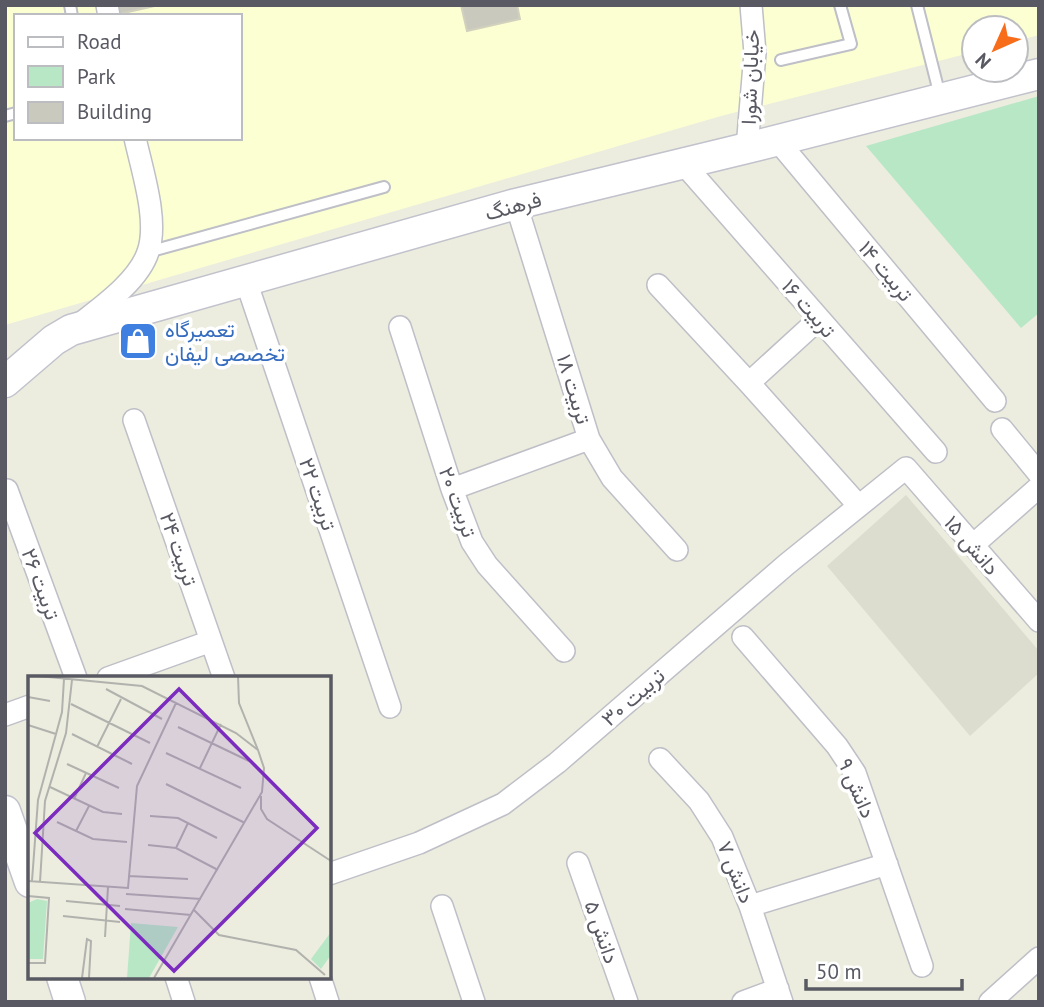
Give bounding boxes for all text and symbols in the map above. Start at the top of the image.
legend [14,14,242,140]
north arrow [960,14,1030,84]
text: Road [77,28,121,55]
street label: خیابان شورا [735,29,765,125]
text: N [970,48,996,74]
text: Park [77,63,116,90]
text: Building [77,98,152,125]
street label: فرهنگ [482,186,544,226]
street label: تربیت ۱۴ [853,235,919,307]
street label: تربیت ۱۶ [776,273,842,343]
place label: تعمیرگاه تخصصی لیفان [165,316,285,367]
shop icon: تعمیرگاه تخصصی لیفان [117,320,159,362]
street label: تربیت ۱۸ [551,351,597,427]
street label: تربیت ۲۲ [293,454,343,534]
street label: تربیت ۲۰ [433,463,483,541]
street label: تربیت ۲۴ [154,509,204,589]
street label: دانش ۱۵ [939,509,1005,581]
street label: تربیت ۲۶ [16,545,66,623]
street label: تربیت ۳۰ [596,662,670,732]
inset map [28,676,331,979]
street label: دانش ۹ [832,754,882,822]
street label: دانش ۷ [711,837,761,907]
street label: دانش ۵ [579,897,625,967]
scale bar [806,948,962,992]
text: 50 m [816,958,862,985]

